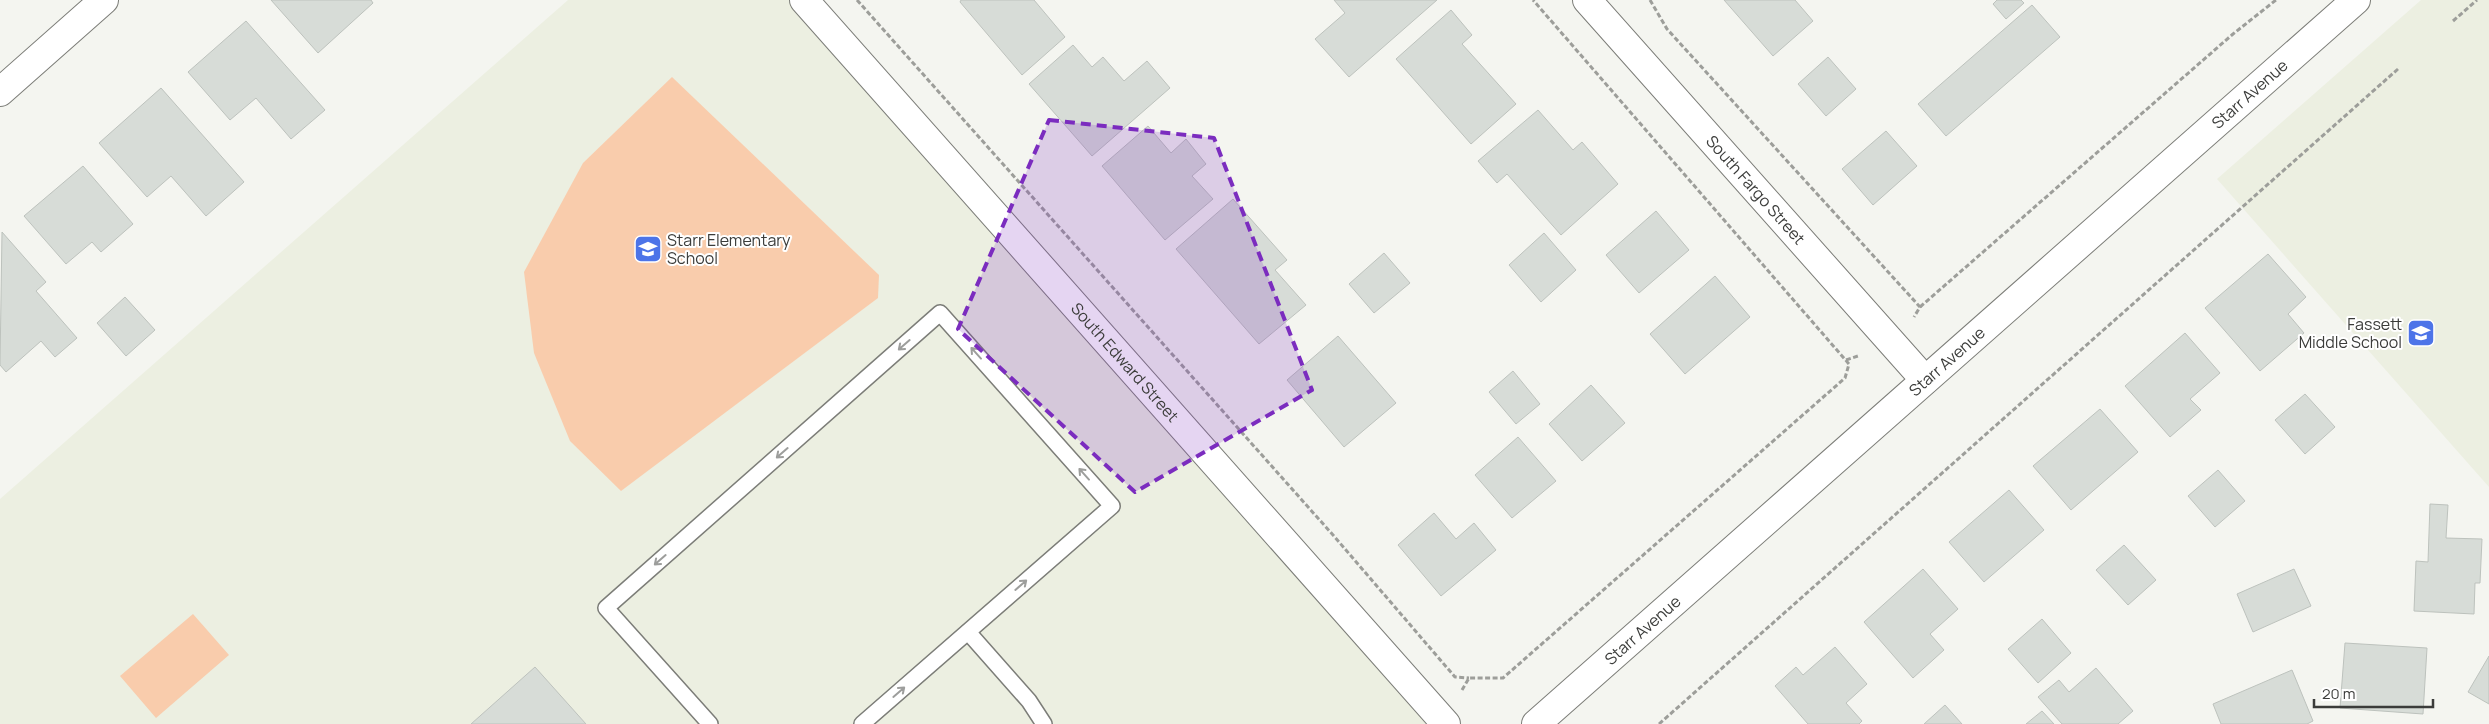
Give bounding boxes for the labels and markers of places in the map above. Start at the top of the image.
place label: Starr Elementary School [667,229,791,269]
school or university icon: Starr Elementary School [633,234,663,264]
place label: Fassett Middle School [2299,313,2402,353]
school or university icon: Fassett Middle School [2406,318,2436,348]

